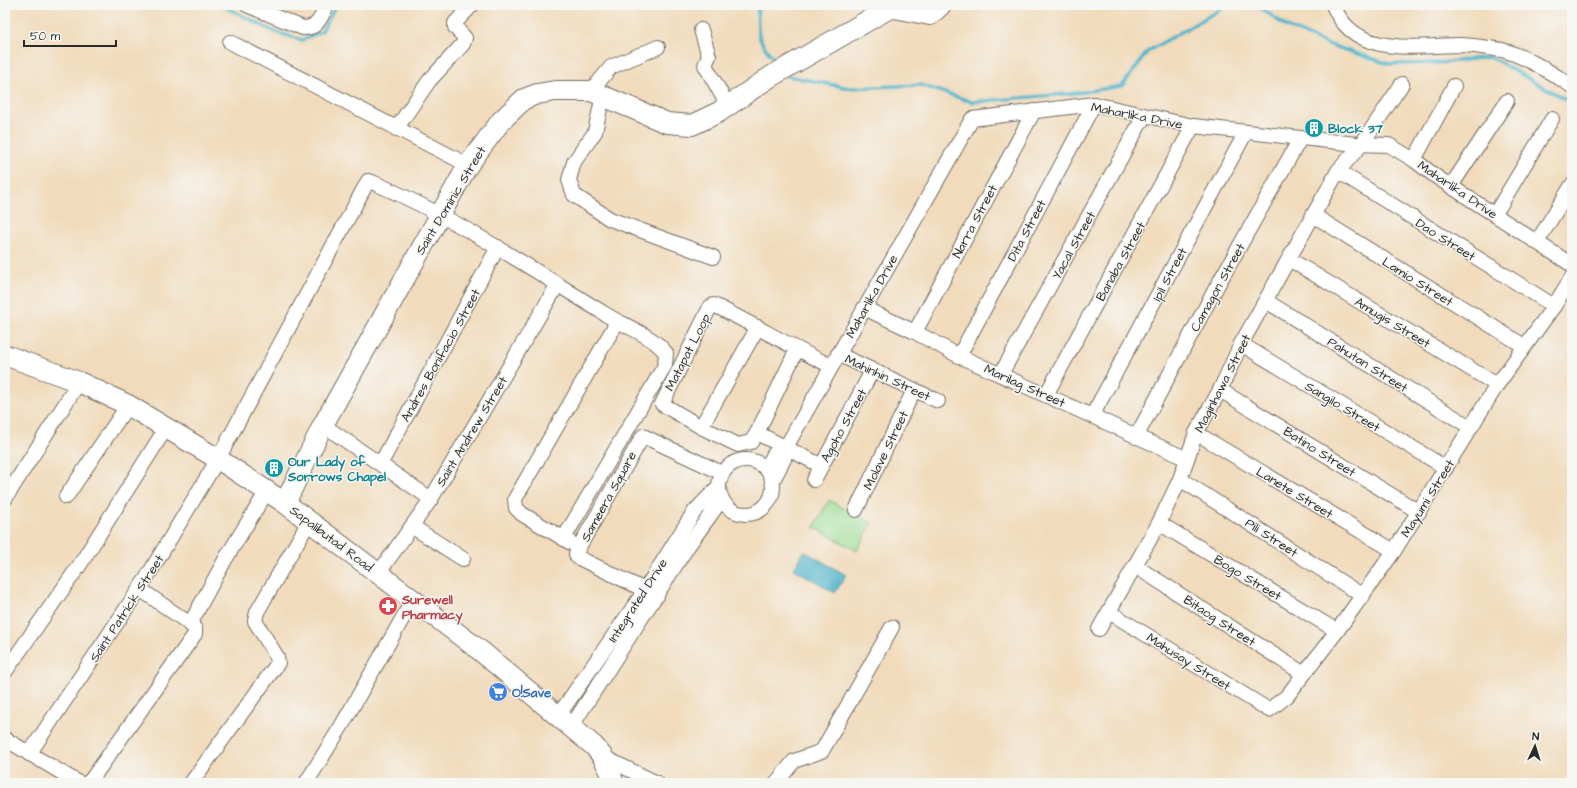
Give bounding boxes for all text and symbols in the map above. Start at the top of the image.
scale bar [24,22,116,48]
text: 50 m [30,28,61,45]
street label: Maharlika Drive [1090,98,1184,134]
building icon: Block 37 [1303,117,1325,139]
place label: Block 37 [1328,120,1384,138]
street label: Saint Dominic Street [411,142,491,258]
street label: Maharlika Drive [1414,156,1501,223]
street label: Narra Street [948,181,1002,261]
street label: Dita Street [1003,196,1051,265]
street label: Yacal Street [1048,207,1100,283]
street label: Dao Street [1412,214,1480,266]
street label: Banaba Street [1092,218,1150,304]
street label: Camagon Street [1186,239,1251,335]
street label: Ipil Street [1148,244,1192,305]
street label: Maharlika Drive [842,252,902,341]
street label: Lamio Street [1379,253,1457,311]
street label: Andres Bonifacio Street [397,285,485,425]
street label: Amugis Street [1351,293,1434,354]
street label: Matapat Loop [661,311,715,394]
street label: Maginhawa Street [1190,331,1257,436]
street label: Pahutan Street [1324,333,1412,397]
street label: Mahinhin Street [842,350,934,406]
street label: Marilag Street [981,360,1069,413]
street label: Saint Andrew Street [432,372,512,490]
street label: Sangilo Street [1301,377,1384,438]
street label: Agoho Street [816,385,873,466]
street label: Molave Street [859,407,913,493]
street label: Batino Street [1280,422,1360,482]
street label: Sameera Square [577,448,641,545]
place label: Our Lady of Sorrows Chapel [287,453,386,487]
street label: Mayumi Street [1397,456,1460,541]
building icon: Our Lady of Sorrows Chapel [263,457,285,479]
street label: Lanete Street [1253,463,1337,523]
street label: Sapalibutad Road [286,501,377,576]
street label: Pili Street [1242,514,1302,562]
street label: Saint Patrick Street [85,551,169,666]
street label: Bogo Street [1210,551,1285,606]
street label: Integrated Drive [604,555,673,647]
place label: Surewell Pharmacy [401,591,463,625]
street label: Bitaog Street [1179,591,1260,652]
pharmacy icon: Surewell Pharmacy [377,595,399,617]
street label: Mahusay Street [1142,629,1235,696]
supermarket icon: O!Save [487,681,509,703]
place label: O!Save [512,684,551,702]
north arrow [1515,726,1555,766]
text: N [1532,729,1540,744]

